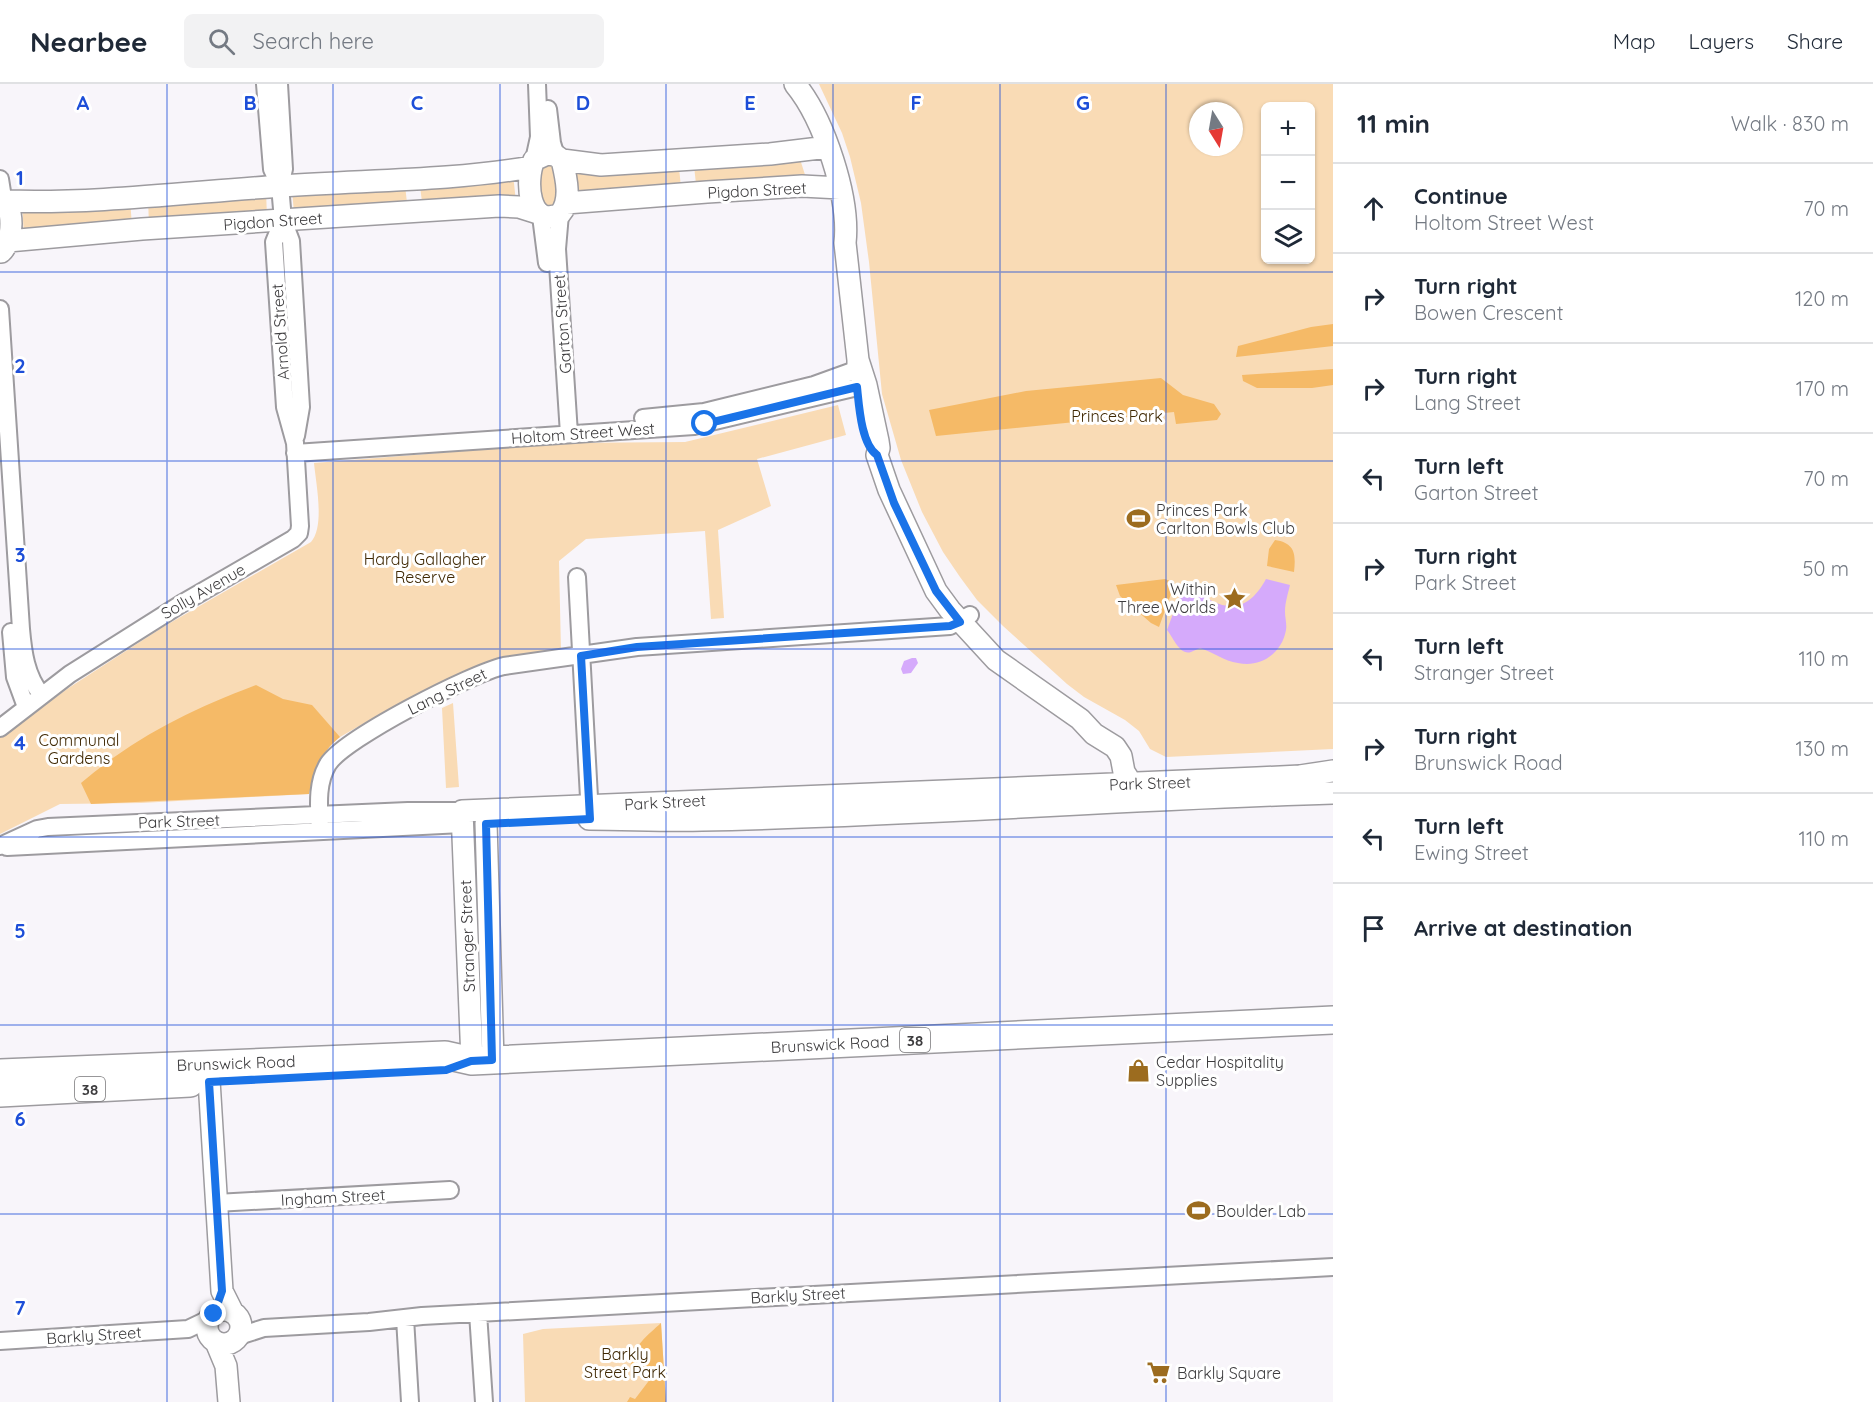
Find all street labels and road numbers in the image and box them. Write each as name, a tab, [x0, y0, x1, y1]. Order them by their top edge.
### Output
street label: Pigdon Street	[707, 177, 807, 203]
street label: Pigdon Street	[223, 208, 323, 234]
street label: Garton Street	[549, 274, 575, 374]
street label: Arnold Street	[267, 283, 293, 381]
street label: Holtom Street West	[510, 418, 656, 448]
street label: Solly Avenue	[157, 559, 249, 623]
street label: Lang Street	[404, 663, 490, 719]
street label: Park Street	[1109, 772, 1191, 794]
street label: Park Street	[624, 790, 706, 814]
street label: Park Street	[138, 810, 220, 832]
street label: Stranger Street	[455, 880, 479, 992]
road number: 38	[900, 1028, 930, 1052]
street label: Brunswick Road	[770, 1031, 890, 1057]
street label: Brunswick Road	[176, 1051, 296, 1075]
road number: 38	[75, 1077, 105, 1101]
street label: Ingham Street	[280, 1184, 386, 1210]
street label: Barkly Street	[750, 1283, 846, 1307]
street label: Barkly Street	[46, 1322, 142, 1348]

